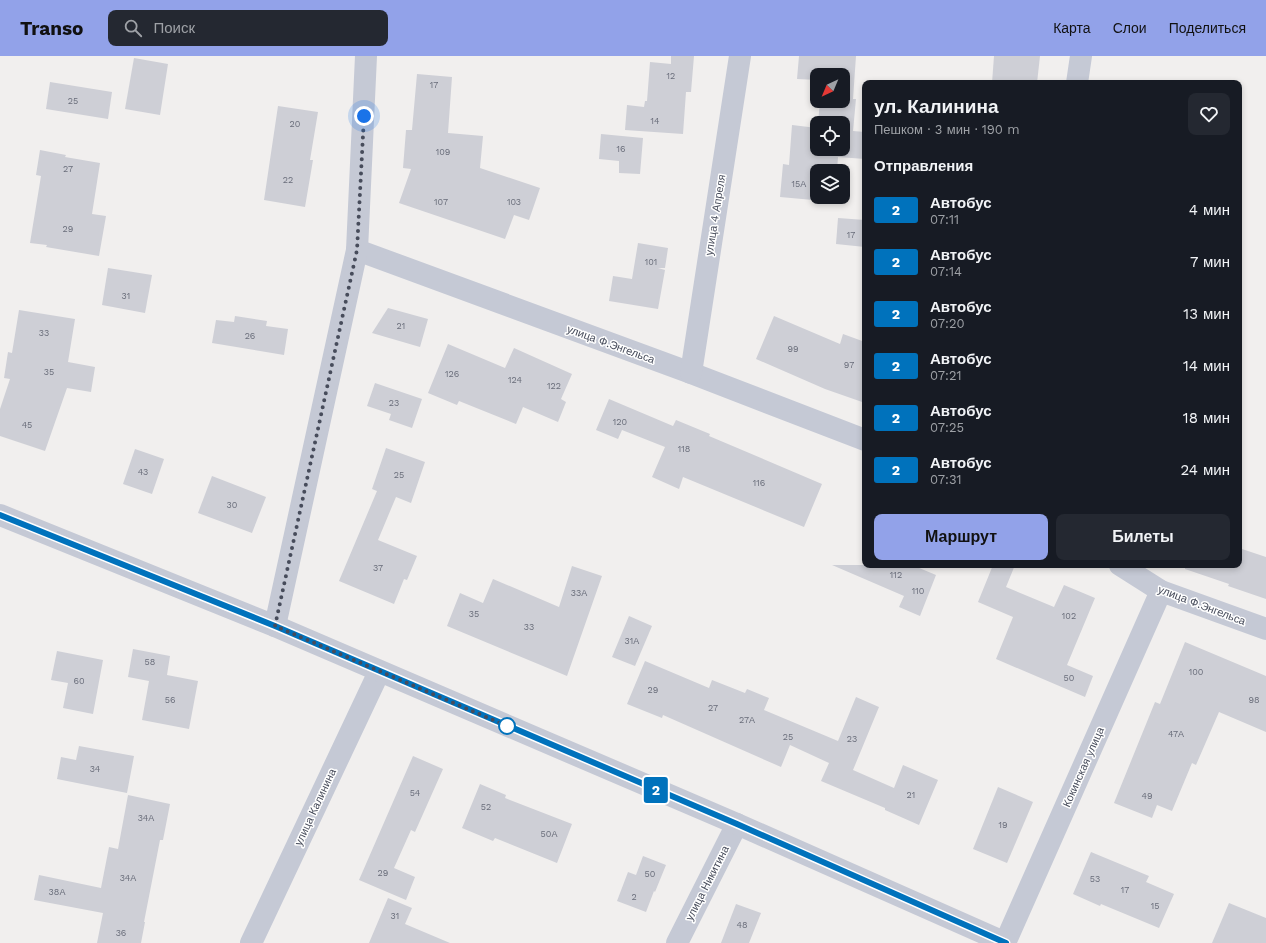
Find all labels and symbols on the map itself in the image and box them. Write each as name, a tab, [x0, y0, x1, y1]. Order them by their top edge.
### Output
north arrow	[810, 68, 850, 108]
house number: 12	[667, 71, 675, 81]
house number: 17	[430, 80, 438, 90]
house number: 25	[68, 96, 78, 106]
your location	[354, 106, 374, 126]
house number: 14	[650, 116, 660, 126]
house number: 20	[290, 119, 301, 129]
house number: 16	[617, 144, 625, 154]
house number: 109	[436, 147, 450, 157]
house number: 27	[63, 164, 73, 174]
street label: улица 4 Апреля	[703, 174, 728, 257]
house number: 22	[283, 175, 293, 185]
house number: 15А	[792, 179, 806, 189]
house number: 107	[434, 197, 448, 207]
house number: 103	[507, 197, 521, 207]
house number: 29	[63, 224, 73, 234]
house number: 17	[847, 230, 855, 240]
house number: 101	[645, 257, 657, 267]
house number: 31	[122, 291, 130, 301]
house number: 21	[397, 321, 405, 331]
street label: улица Ф.Энгельса	[565, 323, 657, 367]
house number: 33	[39, 328, 49, 338]
house number: 26	[245, 331, 255, 341]
house number: 99	[787, 344, 799, 354]
house number: 97	[844, 360, 854, 370]
house number: 35	[44, 367, 54, 377]
house number: 126	[445, 369, 459, 379]
house number: 124	[508, 375, 522, 385]
house number: 122	[547, 381, 561, 391]
house number: 23	[389, 398, 399, 408]
house number: 120	[613, 417, 628, 427]
house number: 45	[22, 420, 32, 430]
house number: 118	[678, 444, 690, 454]
house number: 43	[138, 467, 148, 477]
house number: 25	[394, 470, 404, 480]
house number: 116	[753, 478, 765, 488]
house number: 30	[227, 500, 238, 510]
house number: 37	[373, 563, 383, 573]
house number: 112	[890, 570, 902, 580]
street label: улица Ф.Энгельса	[1156, 583, 1248, 628]
house number: 110	[912, 586, 925, 596]
house number: 33А	[571, 588, 587, 598]
house number: 35	[469, 609, 479, 619]
house number: 102	[1062, 611, 1076, 621]
house number: 33	[524, 622, 534, 632]
house number: 31А	[625, 636, 639, 646]
house number: 58	[145, 657, 155, 667]
house number: 100	[1189, 667, 1204, 677]
house number: 50	[1064, 673, 1075, 683]
house number: 60	[73, 676, 85, 686]
house number: 29	[648, 685, 658, 695]
house number: 56	[165, 695, 175, 705]
house number: 98	[1248, 695, 1260, 705]
house number: 27	[708, 703, 718, 713]
house number: 27А	[739, 715, 755, 725]
unlabelled marker	[498, 717, 516, 735]
street label: Кокинская улица	[1060, 724, 1107, 809]
house number: 47А	[1168, 729, 1184, 739]
house number: 25	[783, 732, 793, 742]
house number: 23	[847, 734, 857, 744]
house number: 34	[90, 764, 101, 774]
street label: улица Калинина	[292, 766, 339, 848]
line badge: 2	[643, 777, 669, 803]
house number: 54	[410, 788, 421, 798]
house number: 21	[907, 790, 915, 800]
house number: 49	[1141, 791, 1153, 801]
house number: 52	[481, 802, 491, 812]
house number: 34А	[138, 813, 154, 823]
house number: 19	[998, 820, 1008, 830]
house number: 50А	[541, 829, 557, 839]
street label: улица Никитина	[683, 843, 732, 923]
house number: 29	[378, 868, 388, 878]
house number: 50	[645, 869, 656, 879]
house number: 34А	[120, 873, 136, 883]
house number: 53	[1090, 874, 1100, 884]
house number: 17	[1121, 885, 1129, 895]
house number: 38А	[49, 887, 65, 897]
house number: 2	[631, 892, 637, 902]
house number: 15	[1151, 901, 1159, 911]
house number: 31	[391, 911, 399, 921]
house number: 48	[736, 920, 748, 930]
house number: 36	[116, 928, 126, 938]

